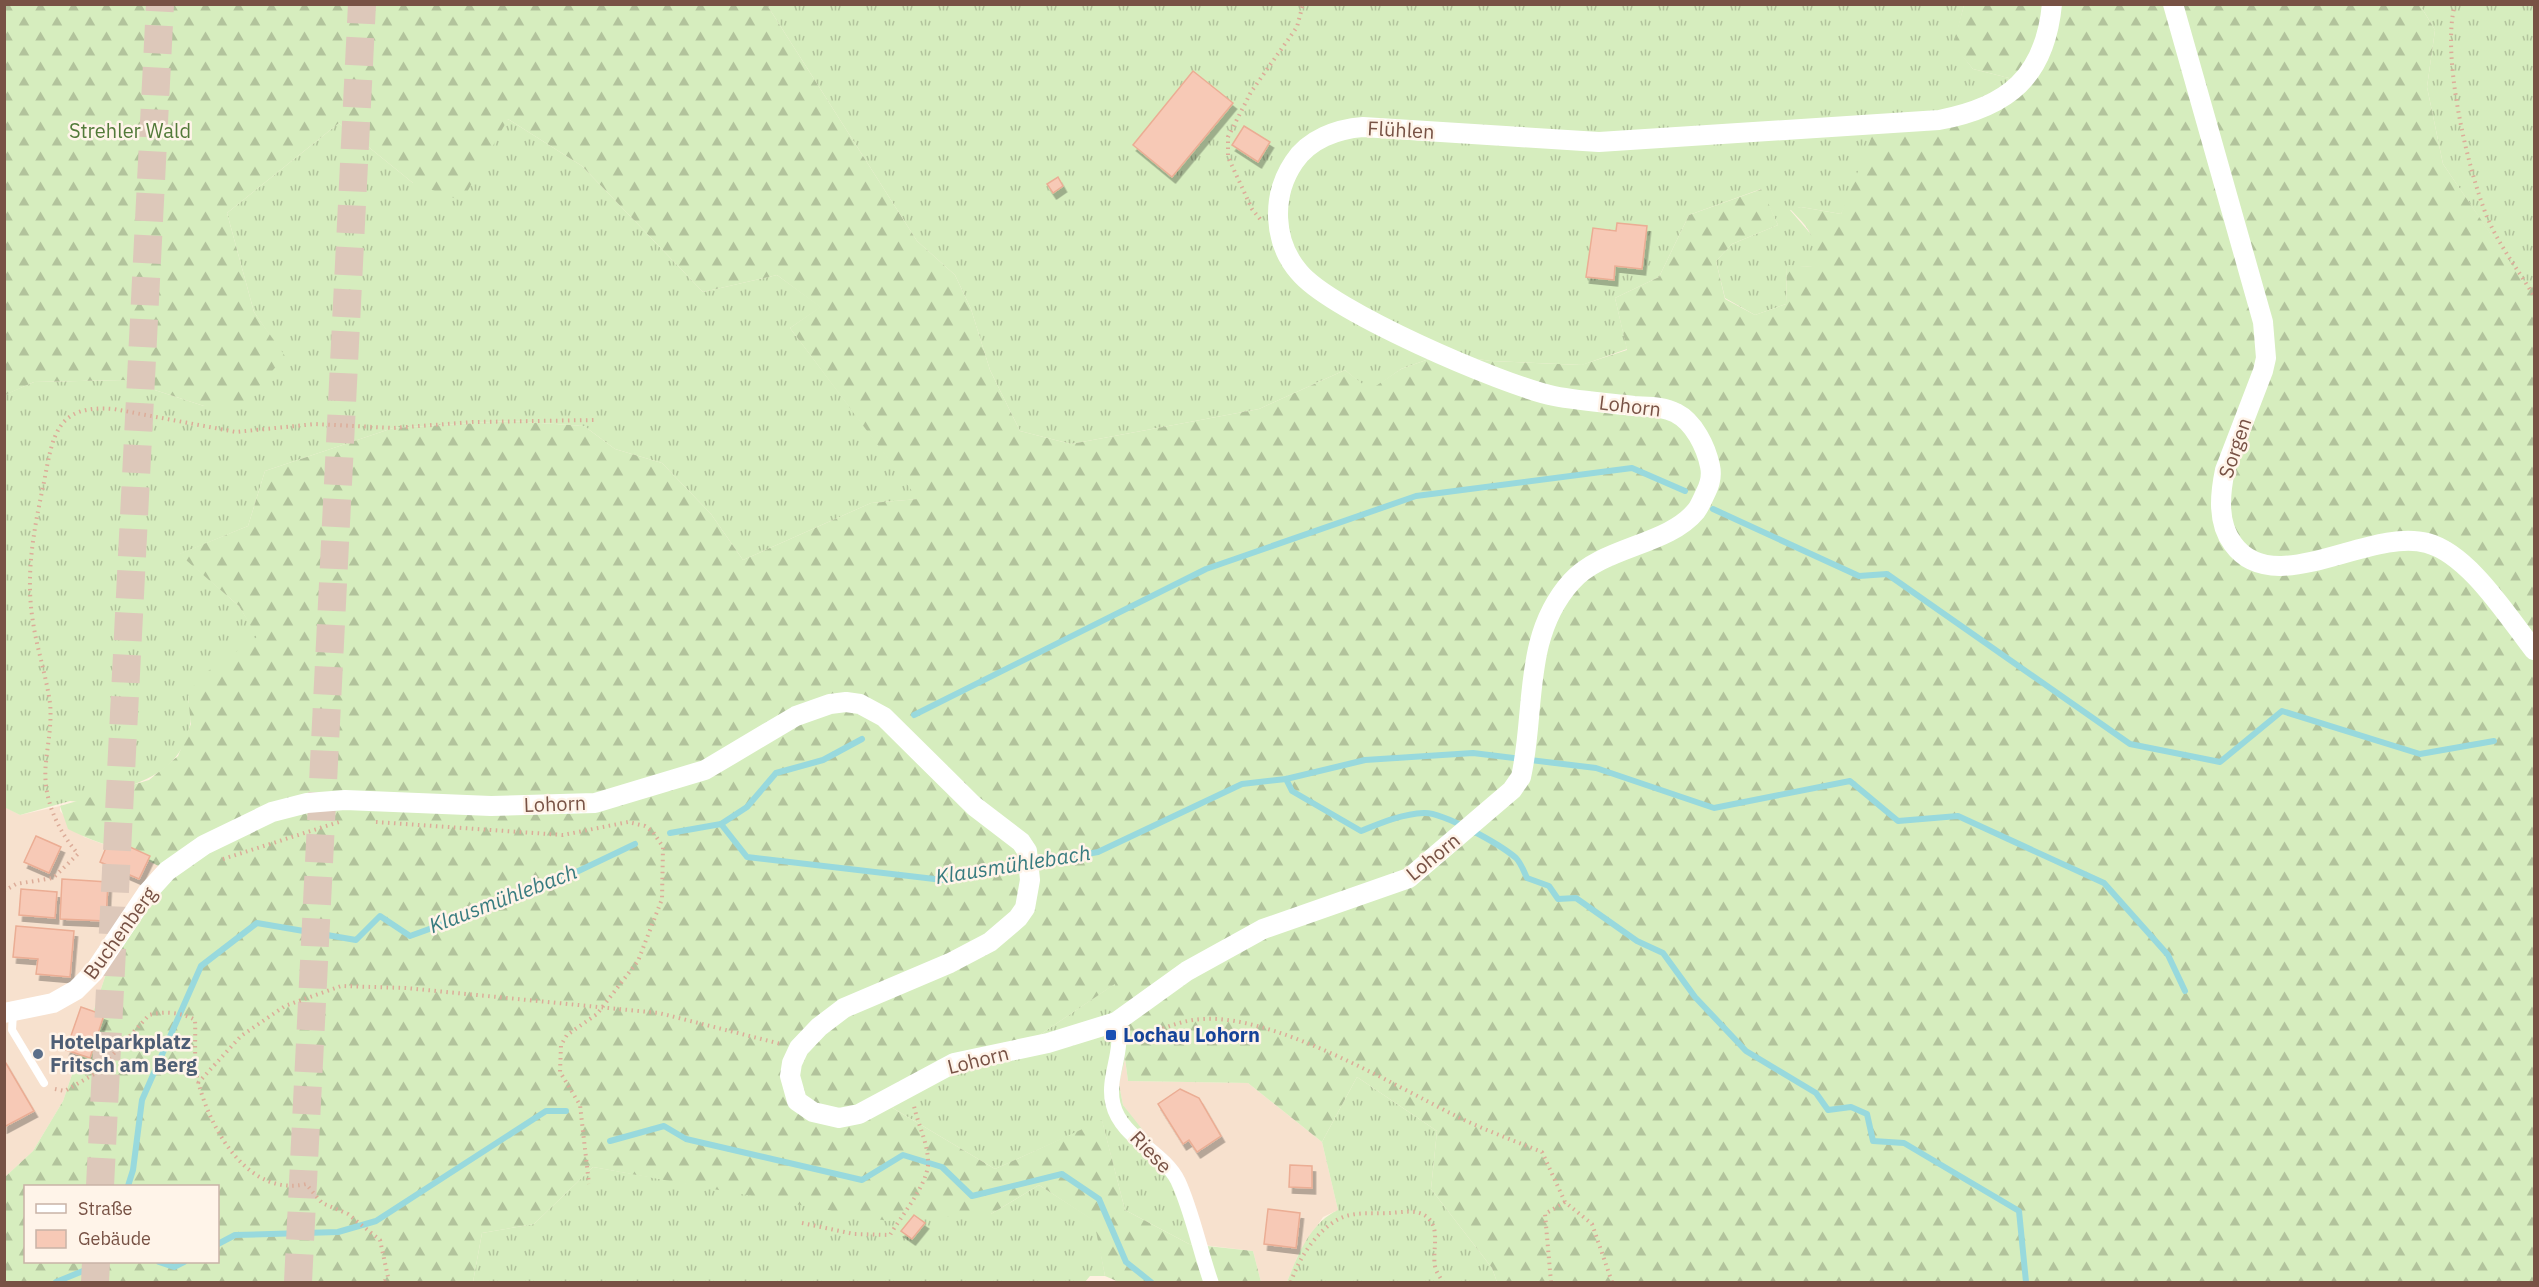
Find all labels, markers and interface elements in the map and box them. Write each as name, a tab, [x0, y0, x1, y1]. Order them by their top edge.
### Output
street label: Flühlen	[1367, 114, 1435, 145]
park label: Strehler Wald	[69, 117, 191, 144]
street label: Lohorn	[1598, 388, 1663, 423]
street label: Sorgen	[2212, 414, 2257, 482]
street label: Lohorn	[523, 789, 587, 818]
street label: Lohorn	[1400, 827, 1465, 887]
water label: Klausmühlebach	[933, 838, 1092, 890]
water label: Klausmühlebach	[425, 857, 581, 939]
street label: Buchenberg	[77, 881, 163, 984]
place label: Lochau Lohorn	[1123, 1021, 1260, 1048]
place label: Hotelparkplatz Fritsch am Berg	[50, 1028, 198, 1078]
marker: Lochau Lohorn	[1104, 1028, 1118, 1042]
street label: Lohorn	[944, 1039, 1011, 1080]
marker: Hotelparkplatz Fritsch am Berg	[31, 1047, 45, 1061]
street label: Riese	[1124, 1124, 1178, 1179]
legend	[24, 1185, 219, 1263]
text: Straße	[78, 1197, 132, 1220]
text: Gebäude	[78, 1227, 151, 1250]

